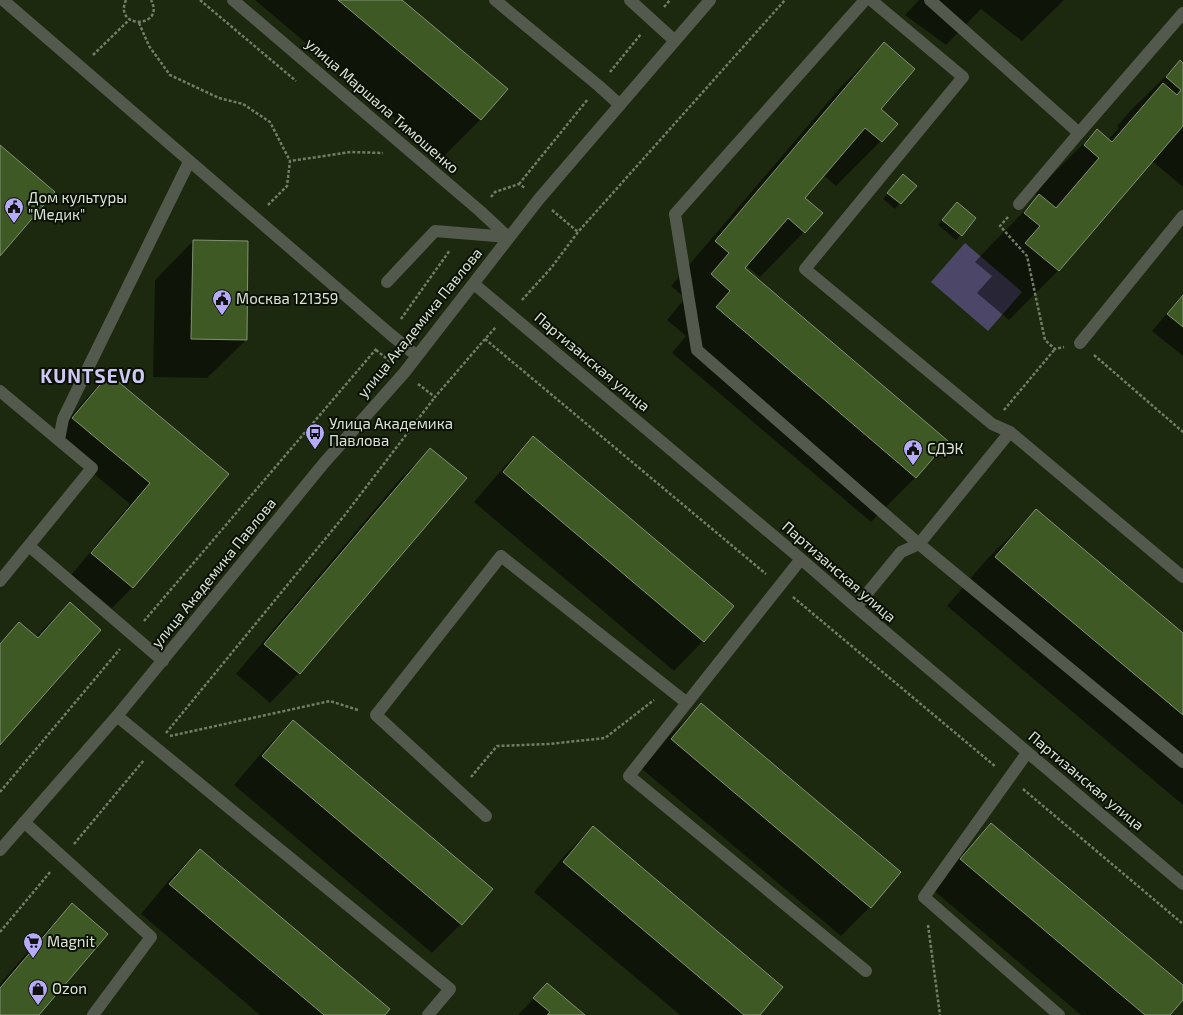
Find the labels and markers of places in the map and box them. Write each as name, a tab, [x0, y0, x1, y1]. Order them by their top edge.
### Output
place label: Дом культуры "Медик"	[28, 188, 127, 223]
public building icon: Дом культуры "Медик"	[3, 196, 25, 224]
public building icon: Москва 121359	[211, 288, 233, 316]
place label: Москва 121359	[236, 289, 338, 307]
place label: Улица Академика Павлова	[329, 414, 453, 449]
bus stop icon: Улица Академика Павлова	[304, 422, 326, 450]
public building icon: СДЭК	[902, 438, 924, 466]
place label: СДЭК	[927, 439, 964, 457]
supermarket icon: Magnit	[22, 931, 44, 959]
place label: Magnit	[47, 932, 95, 950]
shop icon: Ozon	[27, 978, 49, 1006]
place label: Ozon	[52, 979, 87, 997]

